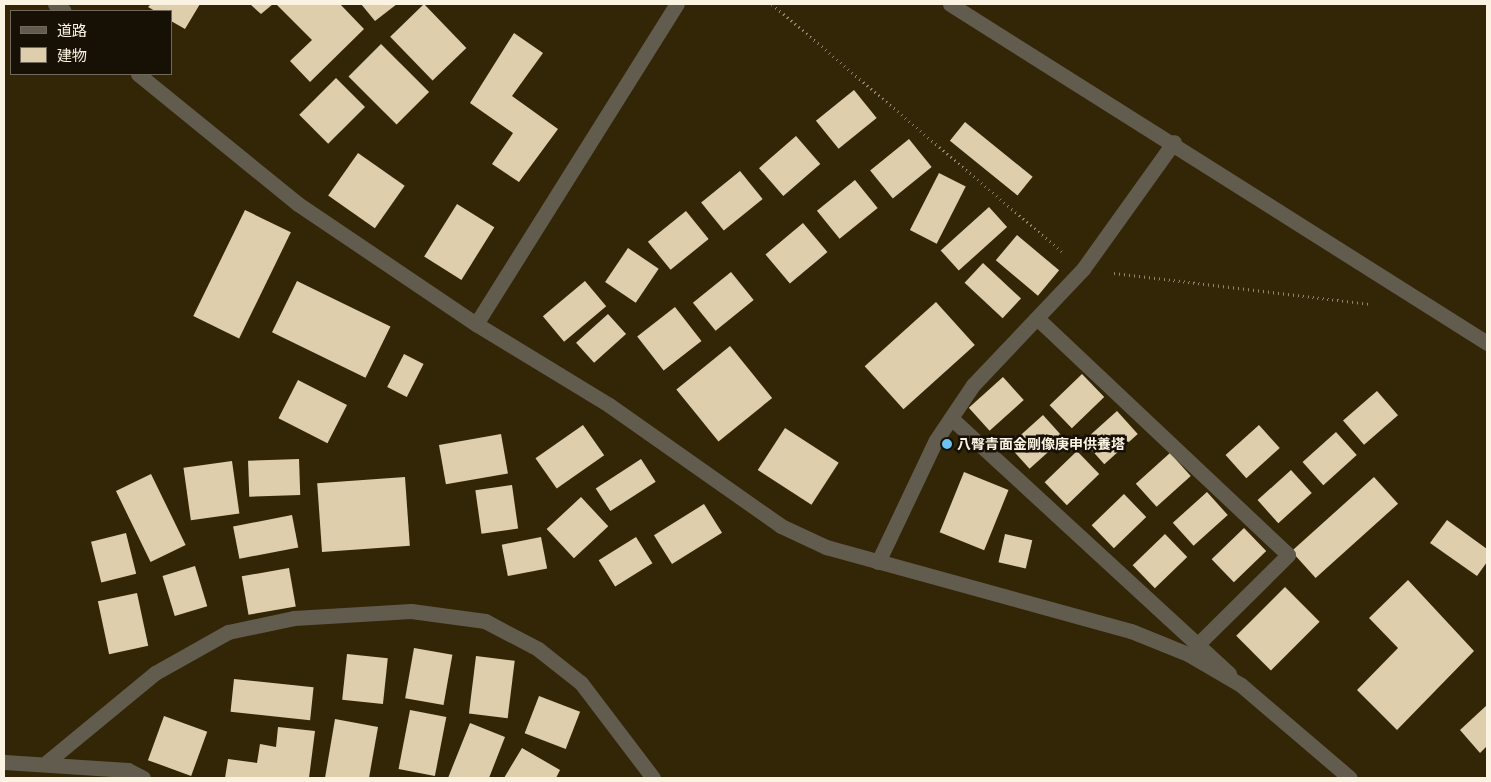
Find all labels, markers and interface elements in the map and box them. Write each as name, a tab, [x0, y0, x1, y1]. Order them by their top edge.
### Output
legend	[10, 10, 172, 75]
text: 道路	[57, 21, 87, 41]
text: 建物	[57, 46, 87, 66]
place label: 八臀青面金剛像庚申供養塔	[957, 436, 1125, 452]
marker: 八臀青面金剛像庚申供養塔	[941, 438, 953, 450]

